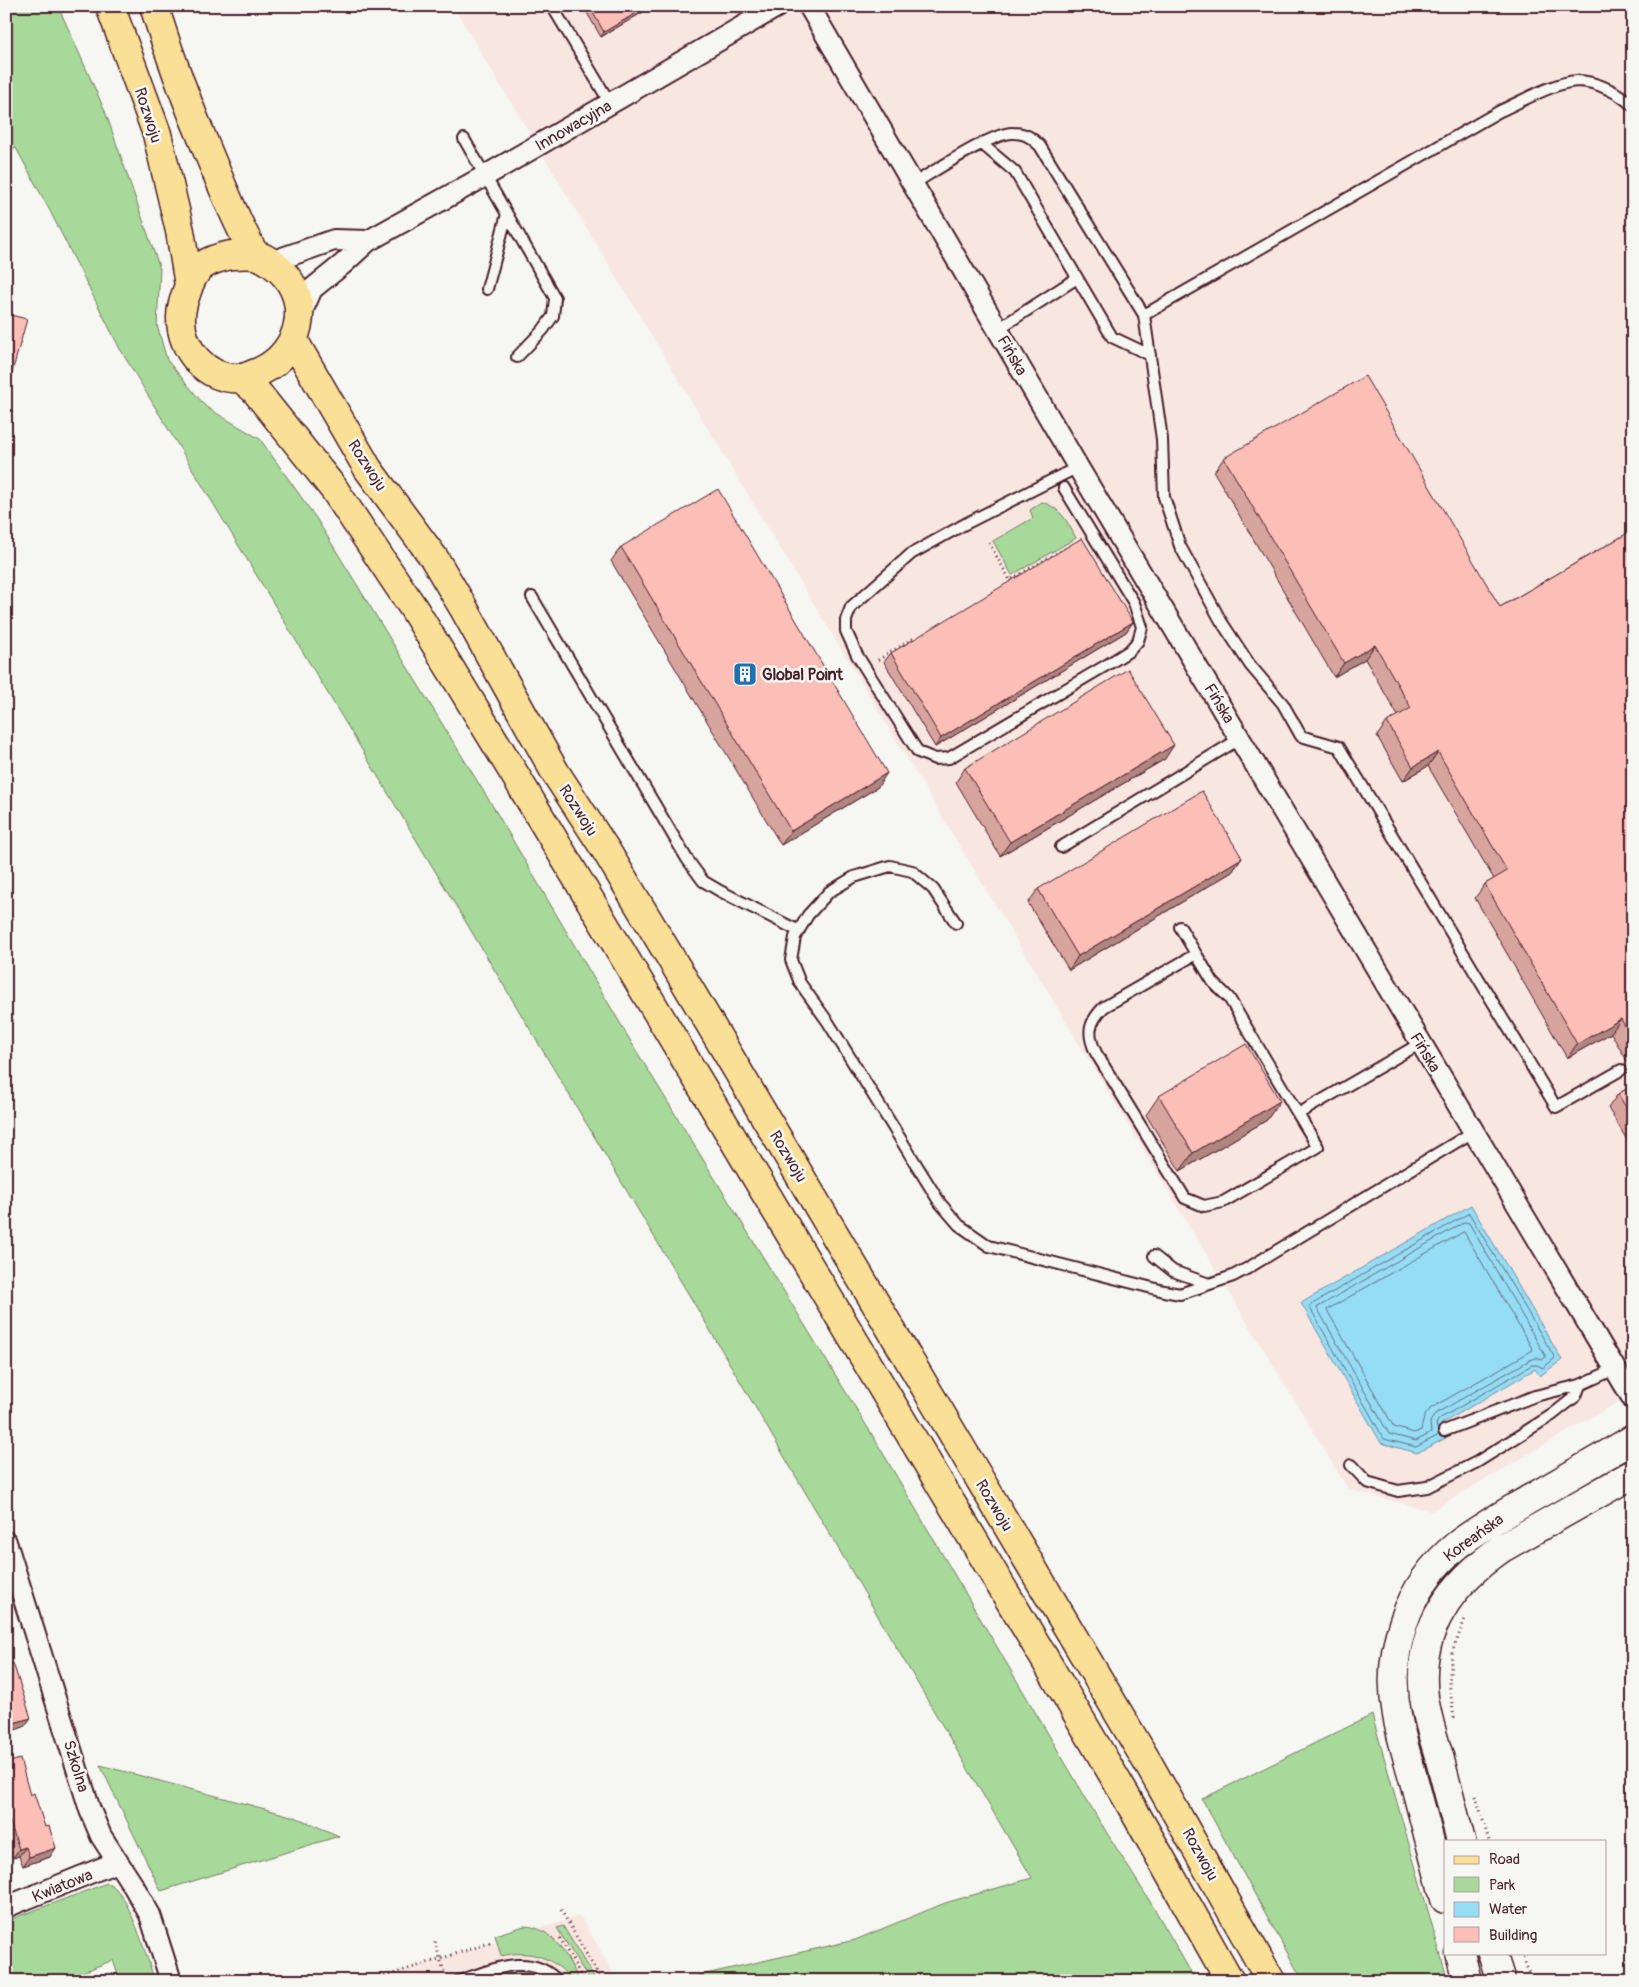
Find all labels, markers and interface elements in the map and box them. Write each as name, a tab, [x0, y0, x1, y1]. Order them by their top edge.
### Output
street label: Rozwoju	[130, 85, 166, 146]
street label: Innowacyjna	[532, 96, 615, 156]
street label: Fińska	[993, 332, 1032, 379]
street label: Rozwoju	[343, 436, 391, 495]
building icon: Global Point	[732, 661, 758, 687]
place label: Global Point	[762, 665, 843, 685]
street label: Fińska	[1200, 680, 1239, 727]
street label: Rozwoju	[554, 781, 602, 840]
street label: Fińska	[1406, 1029, 1445, 1076]
street label: Rozwoju	[765, 1127, 811, 1186]
street label: Rozwoju	[971, 1476, 1017, 1535]
street label: Koreańska	[1440, 1509, 1508, 1566]
street label: Szkolna	[59, 1738, 93, 1795]
street label: Rozwoju	[1178, 1825, 1223, 1884]
legend	[1444, 1840, 1606, 1954]
text: Road	[1489, 1850, 1520, 1869]
street label: Kwiatowa	[29, 1865, 96, 1907]
text: Park	[1489, 1876, 1516, 1895]
text: Water	[1489, 1900, 1528, 1919]
text: Building	[1489, 1926, 1537, 1945]

